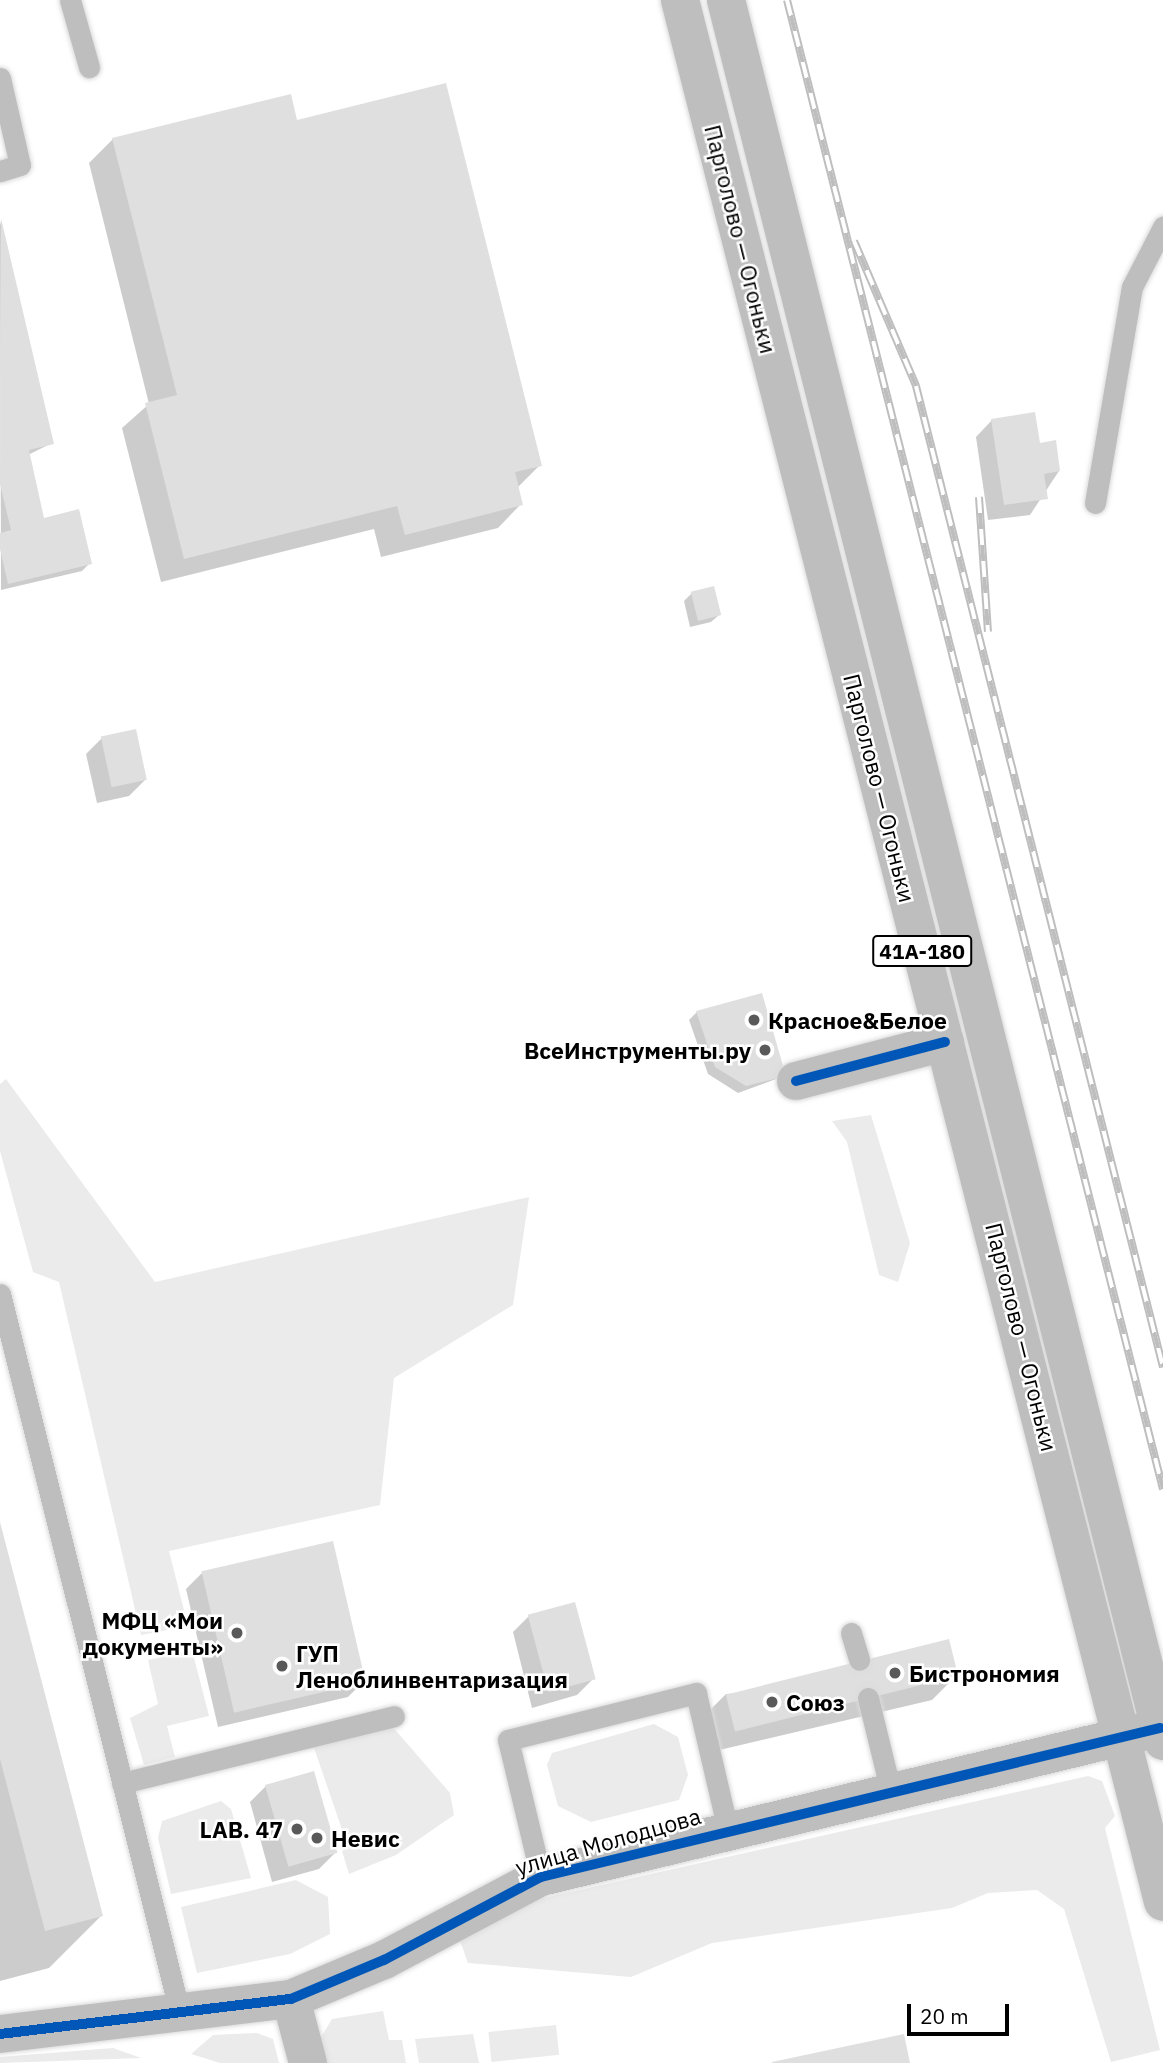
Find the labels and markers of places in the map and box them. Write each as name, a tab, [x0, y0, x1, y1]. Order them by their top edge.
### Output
place label: Красное&Белое	[768, 1006, 947, 1034]
marker: Красное&Белое	[746, 1012, 762, 1028]
place label: ВсеИнструменты.ру	[524, 1036, 751, 1064]
marker: ВсеИнструменты.ру	[757, 1042, 773, 1058]
place label: МФЦ «Мои документы»	[83, 1606, 223, 1660]
marker: МФЦ «Мои документы»	[229, 1625, 245, 1641]
place label: ГУП Леноблинвентаризация	[296, 1639, 568, 1693]
marker: ГУП Леноблинвентаризация	[274, 1658, 290, 1674]
place label: Бистрономия	[909, 1659, 1060, 1687]
marker: Бистрономия	[887, 1665, 903, 1681]
place label: Союз	[786, 1688, 845, 1716]
marker: Союз	[764, 1694, 780, 1710]
place label: LAB. 47	[200, 1815, 283, 1843]
marker: LAB. 47	[289, 1821, 305, 1837]
place label: Невис	[331, 1824, 400, 1852]
marker: Невис	[309, 1830, 325, 1846]

